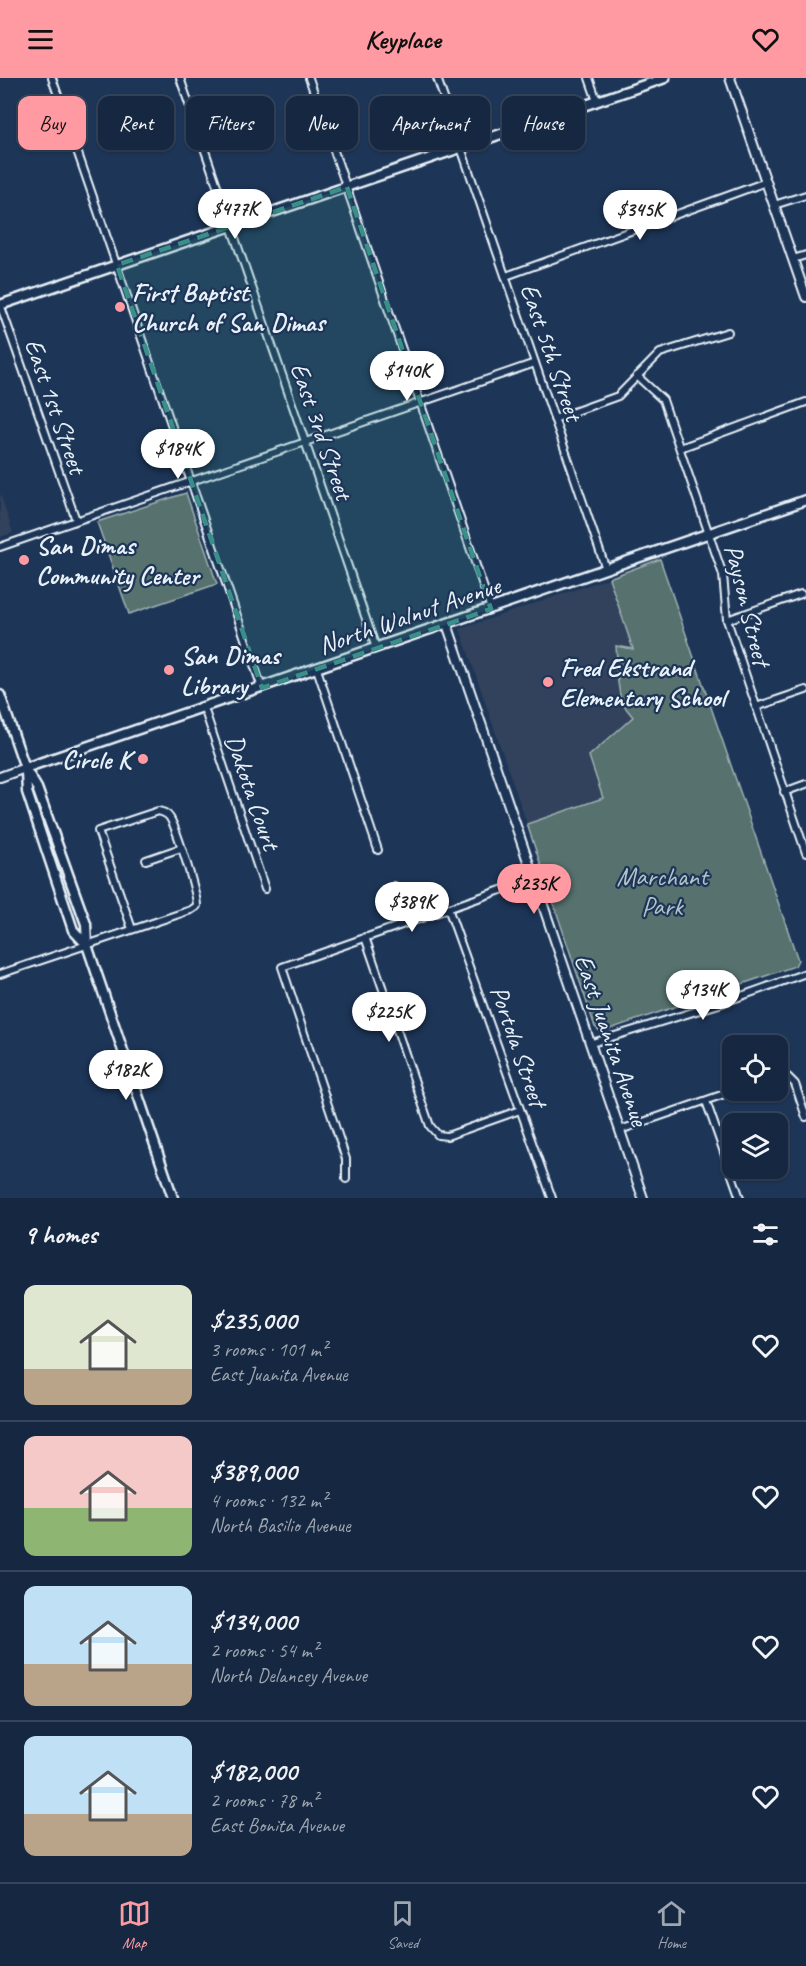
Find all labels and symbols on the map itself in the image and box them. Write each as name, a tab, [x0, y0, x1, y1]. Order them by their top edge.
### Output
pin: $477K	[193, 189, 277, 240]
pin: $345K	[598, 190, 682, 241]
place label: First Baptist Church of San Dimas	[132, 276, 328, 339]
street label: East 5th Street	[513, 279, 591, 428]
marker: First Baptist Church of San Dimas	[113, 300, 127, 314]
street label: East 1st Street	[17, 334, 95, 480]
pin: $140K	[365, 351, 449, 402]
street label: East 3rd Street	[283, 358, 361, 506]
pin: $184K	[136, 429, 220, 480]
place label: San Dimas Community Center	[36, 529, 201, 592]
street label: Payson Street	[717, 541, 779, 672]
marker: San Dimas Community Center	[17, 553, 31, 567]
street label: North Walnut Avenue	[314, 568, 506, 662]
place label: San Dimas Library	[181, 639, 283, 702]
place label: Fred Ekstrand Elementary School	[560, 651, 730, 714]
marker: San Dimas Library	[162, 663, 176, 677]
marker: Fred Ekstrand Elementary School	[541, 675, 555, 689]
street label: Dakota Court	[217, 730, 288, 856]
place label: Circle K	[62, 743, 137, 776]
marker: Circle K	[136, 752, 150, 766]
park label: Marchant Park	[616, 860, 710, 923]
pin: $235K	[492, 864, 576, 915]
pin: $389K	[370, 882, 454, 933]
street label: East Juanita Avenue	[567, 950, 657, 1132]
pin: $134K	[661, 970, 745, 1021]
street label: Portola Street	[482, 981, 556, 1114]
pin: $225K	[347, 992, 431, 1043]
pin: $182K	[84, 1050, 168, 1101]

